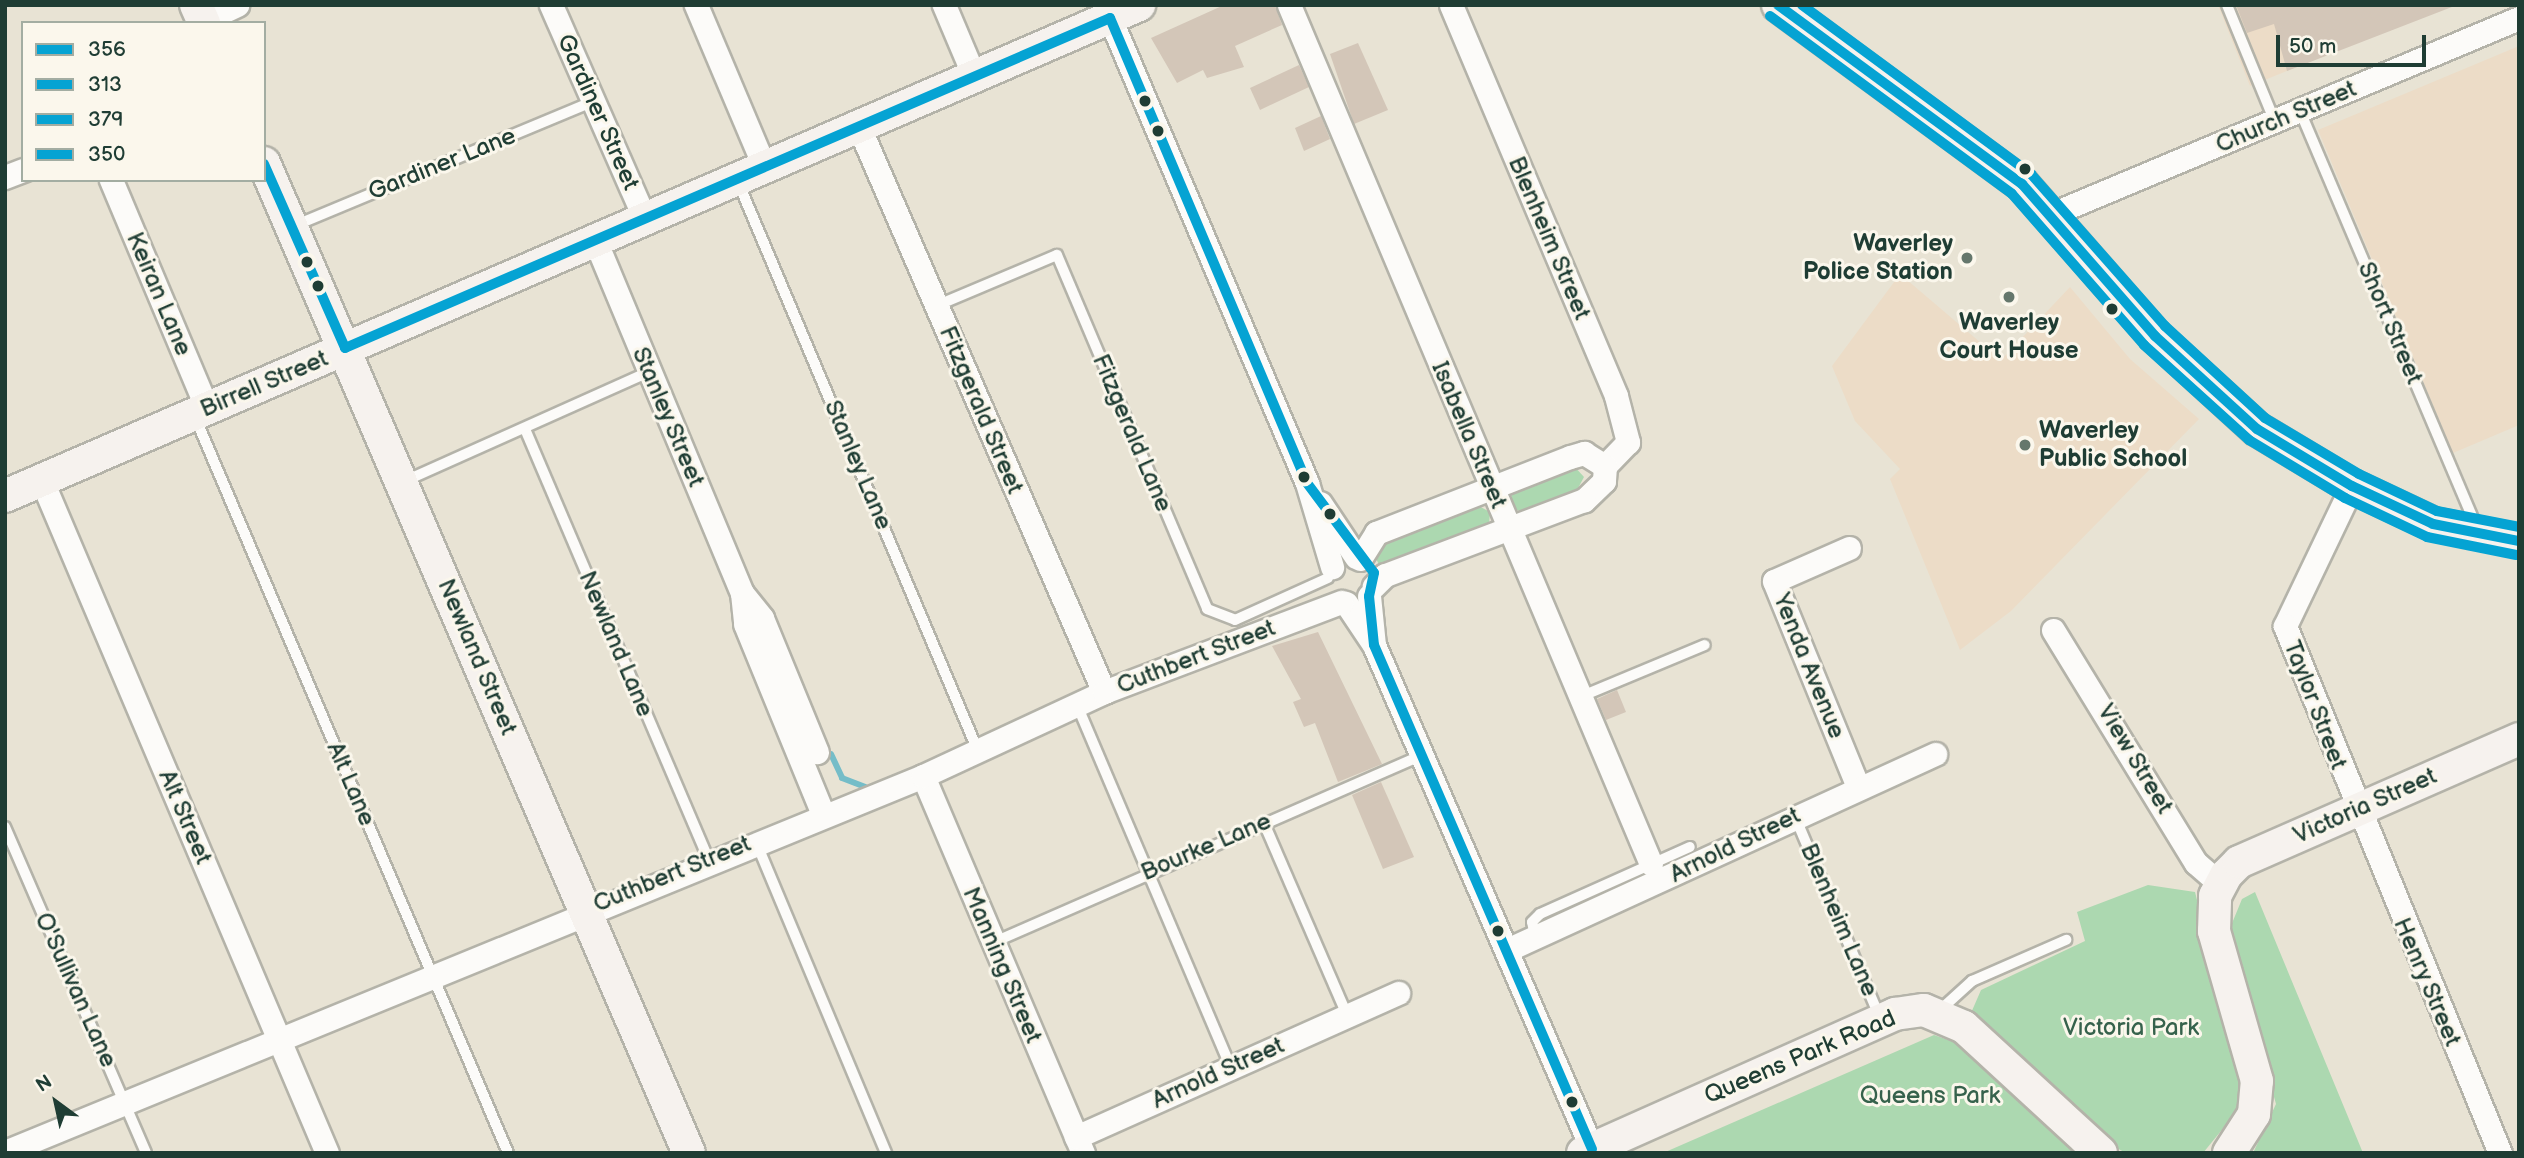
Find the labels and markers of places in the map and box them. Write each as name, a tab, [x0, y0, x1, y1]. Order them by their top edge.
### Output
unlabelled marker	[1138, 94, 1152, 108]
unlabelled marker	[1151, 124, 1165, 138]
unlabelled marker	[2018, 162, 2032, 176]
place label: Waverley Police Station	[1803, 230, 1953, 286]
marker: Waverley Police Station	[1959, 250, 1975, 266]
unlabelled marker	[300, 255, 314, 269]
unlabelled marker	[311, 279, 325, 293]
marker: Waverley Court House	[2001, 289, 2017, 305]
unlabelled marker	[2105, 302, 2119, 316]
place label: Waverley Court House	[1939, 309, 2079, 365]
place label: Waverley Public School	[2039, 417, 2187, 473]
marker: Waverley Public School	[2017, 437, 2033, 453]
unlabelled marker	[1297, 470, 1311, 484]
unlabelled marker	[1323, 507, 1337, 521]
unlabelled marker	[1491, 924, 1505, 938]
unlabelled marker	[1565, 1095, 1579, 1109]

